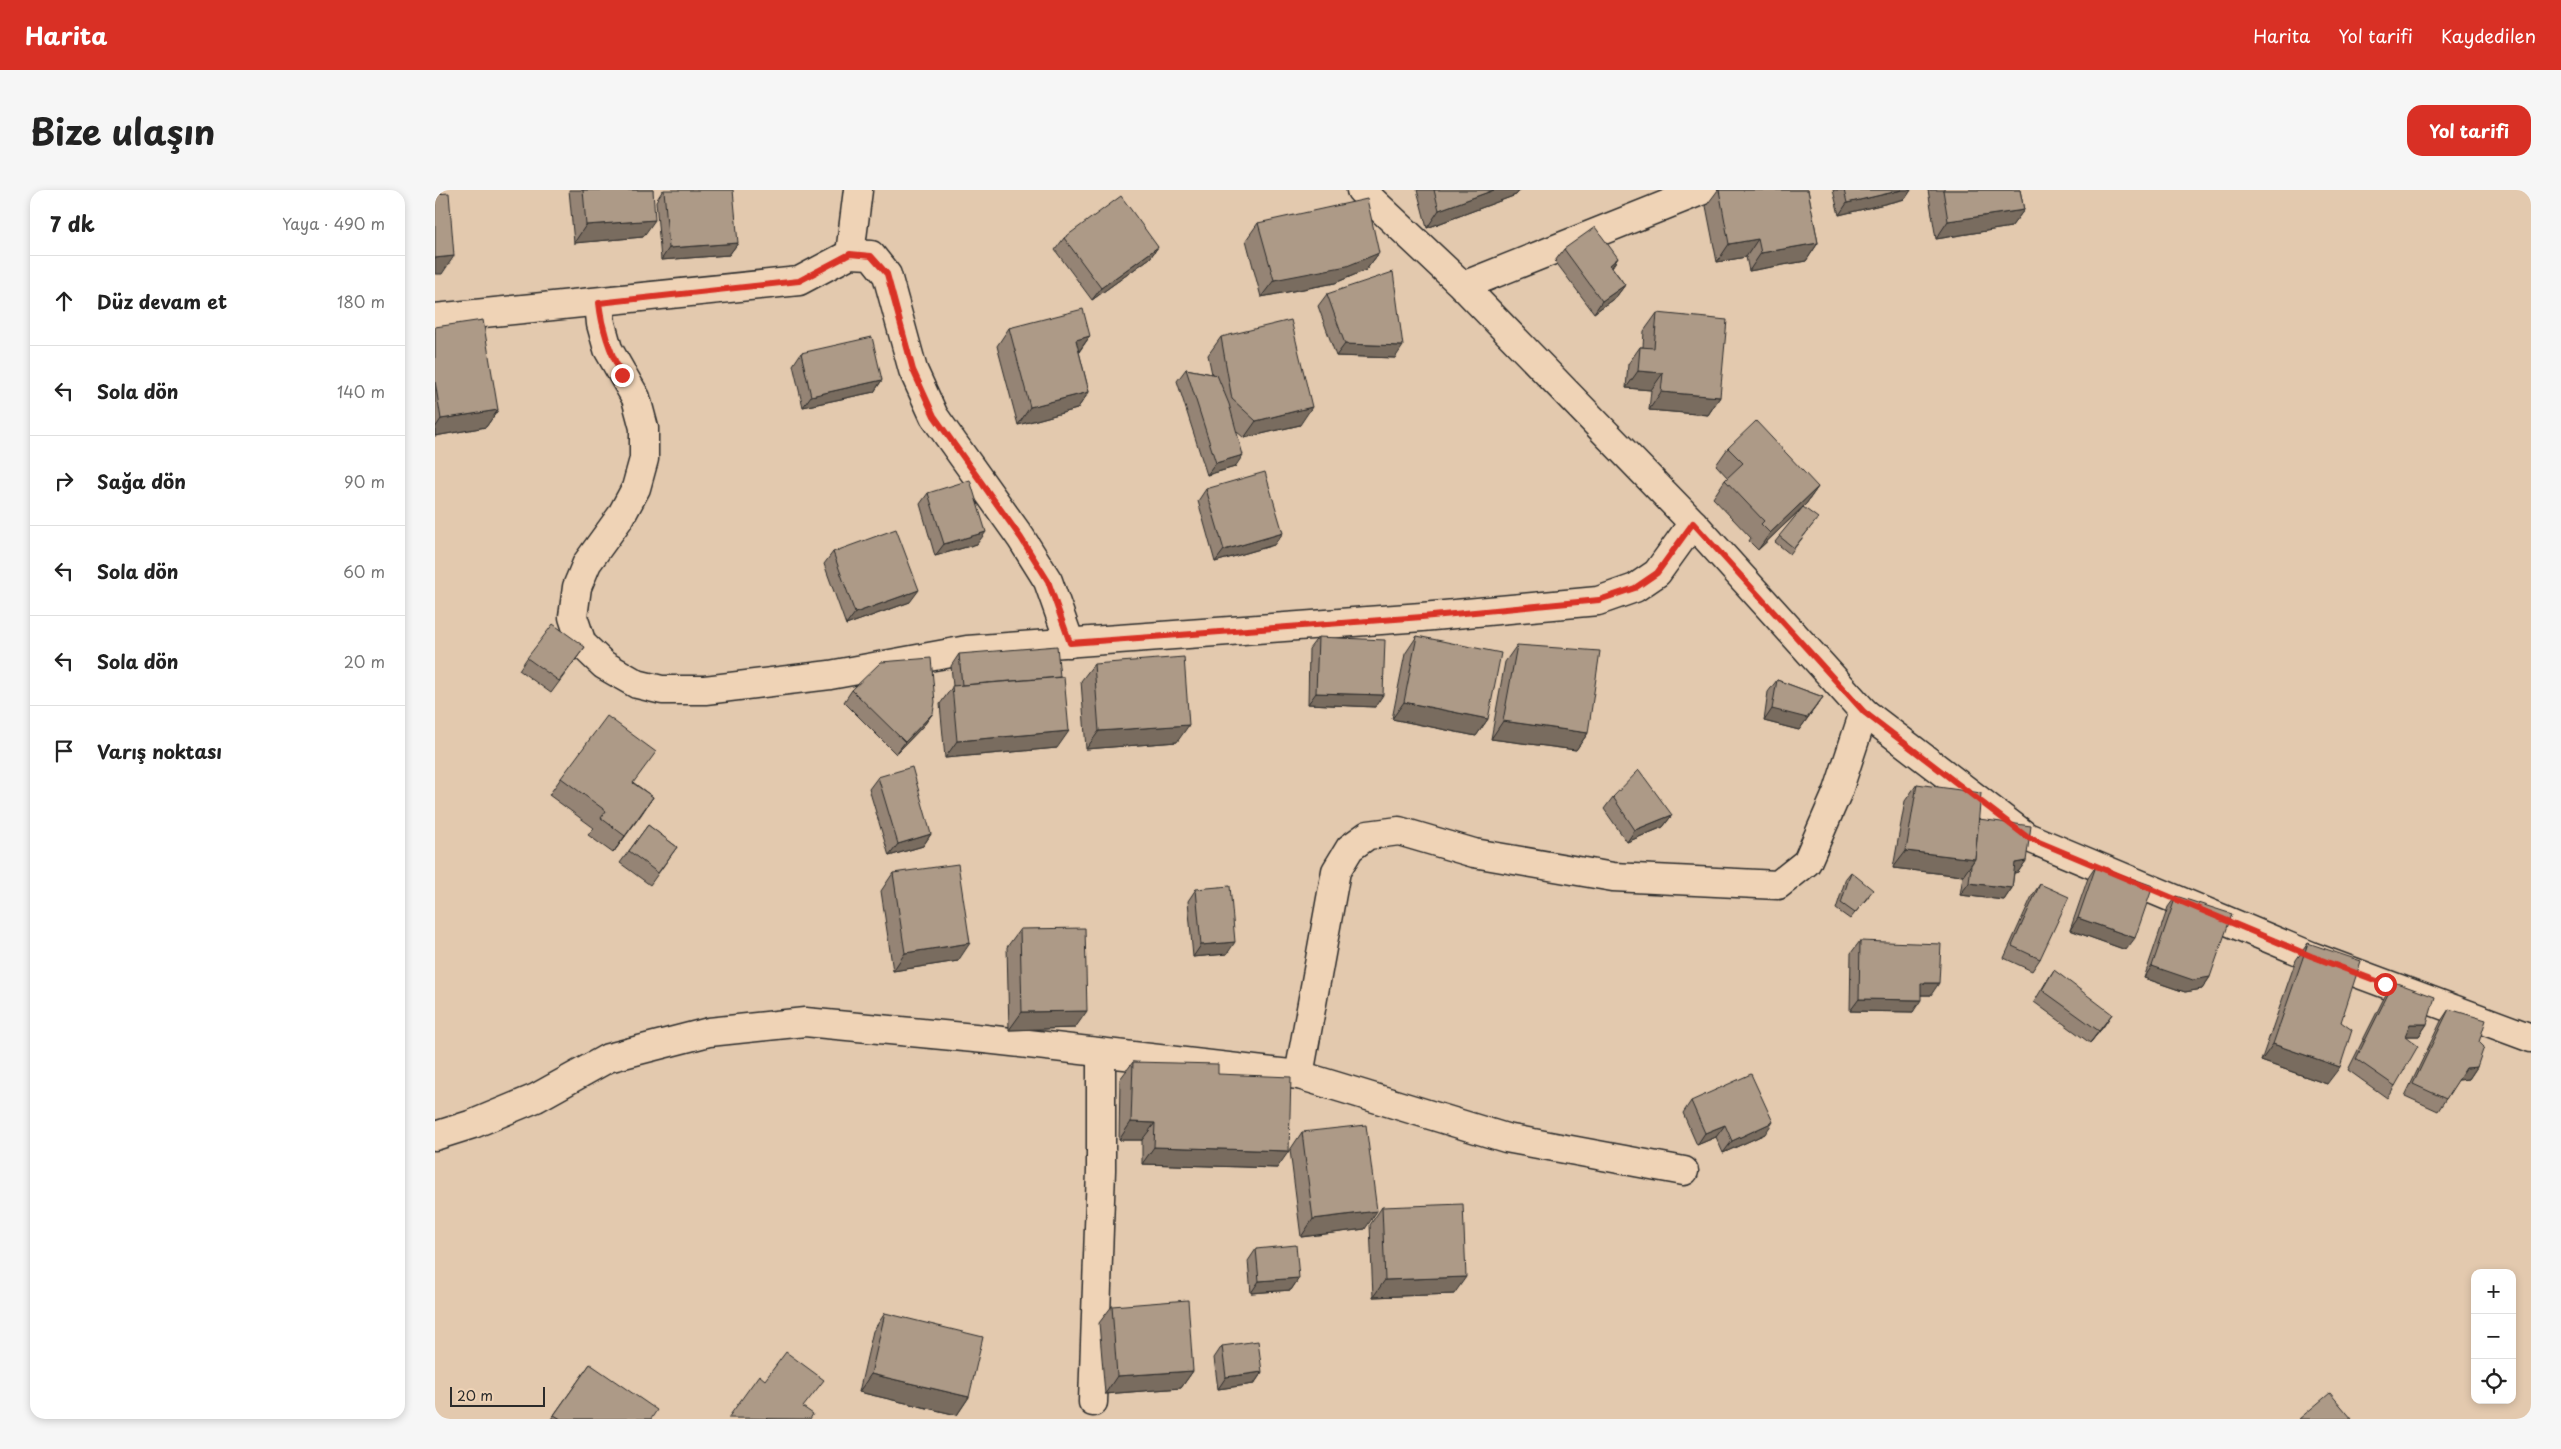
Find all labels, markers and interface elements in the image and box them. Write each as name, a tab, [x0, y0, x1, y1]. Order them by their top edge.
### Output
text: Harita	[25, 17, 107, 53]
text: Harita	[2253, 22, 2310, 49]
text: Yol tarifi	[2338, 22, 2413, 49]
text: Kaydedilen	[2441, 22, 2536, 49]
text: Bize ulaşın	[30, 104, 215, 157]
button: Yol tarifi	[2407, 105, 2531, 156]
text: 7 dk	[50, 207, 95, 239]
text: Yaya · 490 m	[282, 211, 385, 235]
icon: ahead	[50, 287, 78, 315]
text: Düz devam et	[97, 287, 227, 315]
text: 180 m	[337, 289, 385, 313]
route end	[611, 364, 634, 387]
icon: left	[50, 377, 78, 405]
text: Sola dön	[97, 377, 178, 405]
text: 140 m	[337, 379, 385, 403]
icon: right	[50, 467, 78, 495]
text: Sağa dön	[97, 467, 186, 495]
text: 90 m	[344, 469, 385, 493]
icon: left	[50, 557, 78, 585]
text: Sola dön	[97, 557, 178, 585]
text: 60 m	[343, 559, 385, 583]
icon: left	[50, 647, 78, 675]
text: Sola dön	[97, 647, 178, 675]
text: 20 m	[344, 649, 385, 673]
icon: arrive	[50, 737, 78, 765]
text: Varış noktası	[97, 737, 222, 765]
route start	[2374, 973, 2397, 996]
map controls	[2471, 1269, 2516, 1404]
button: +	[2471, 1269, 2516, 1314]
button: −	[2471, 1314, 2516, 1359]
button: locate	[2471, 1359, 2516, 1404]
scale bar	[450, 1384, 545, 1407]
text: 20 m	[457, 1385, 493, 1406]

